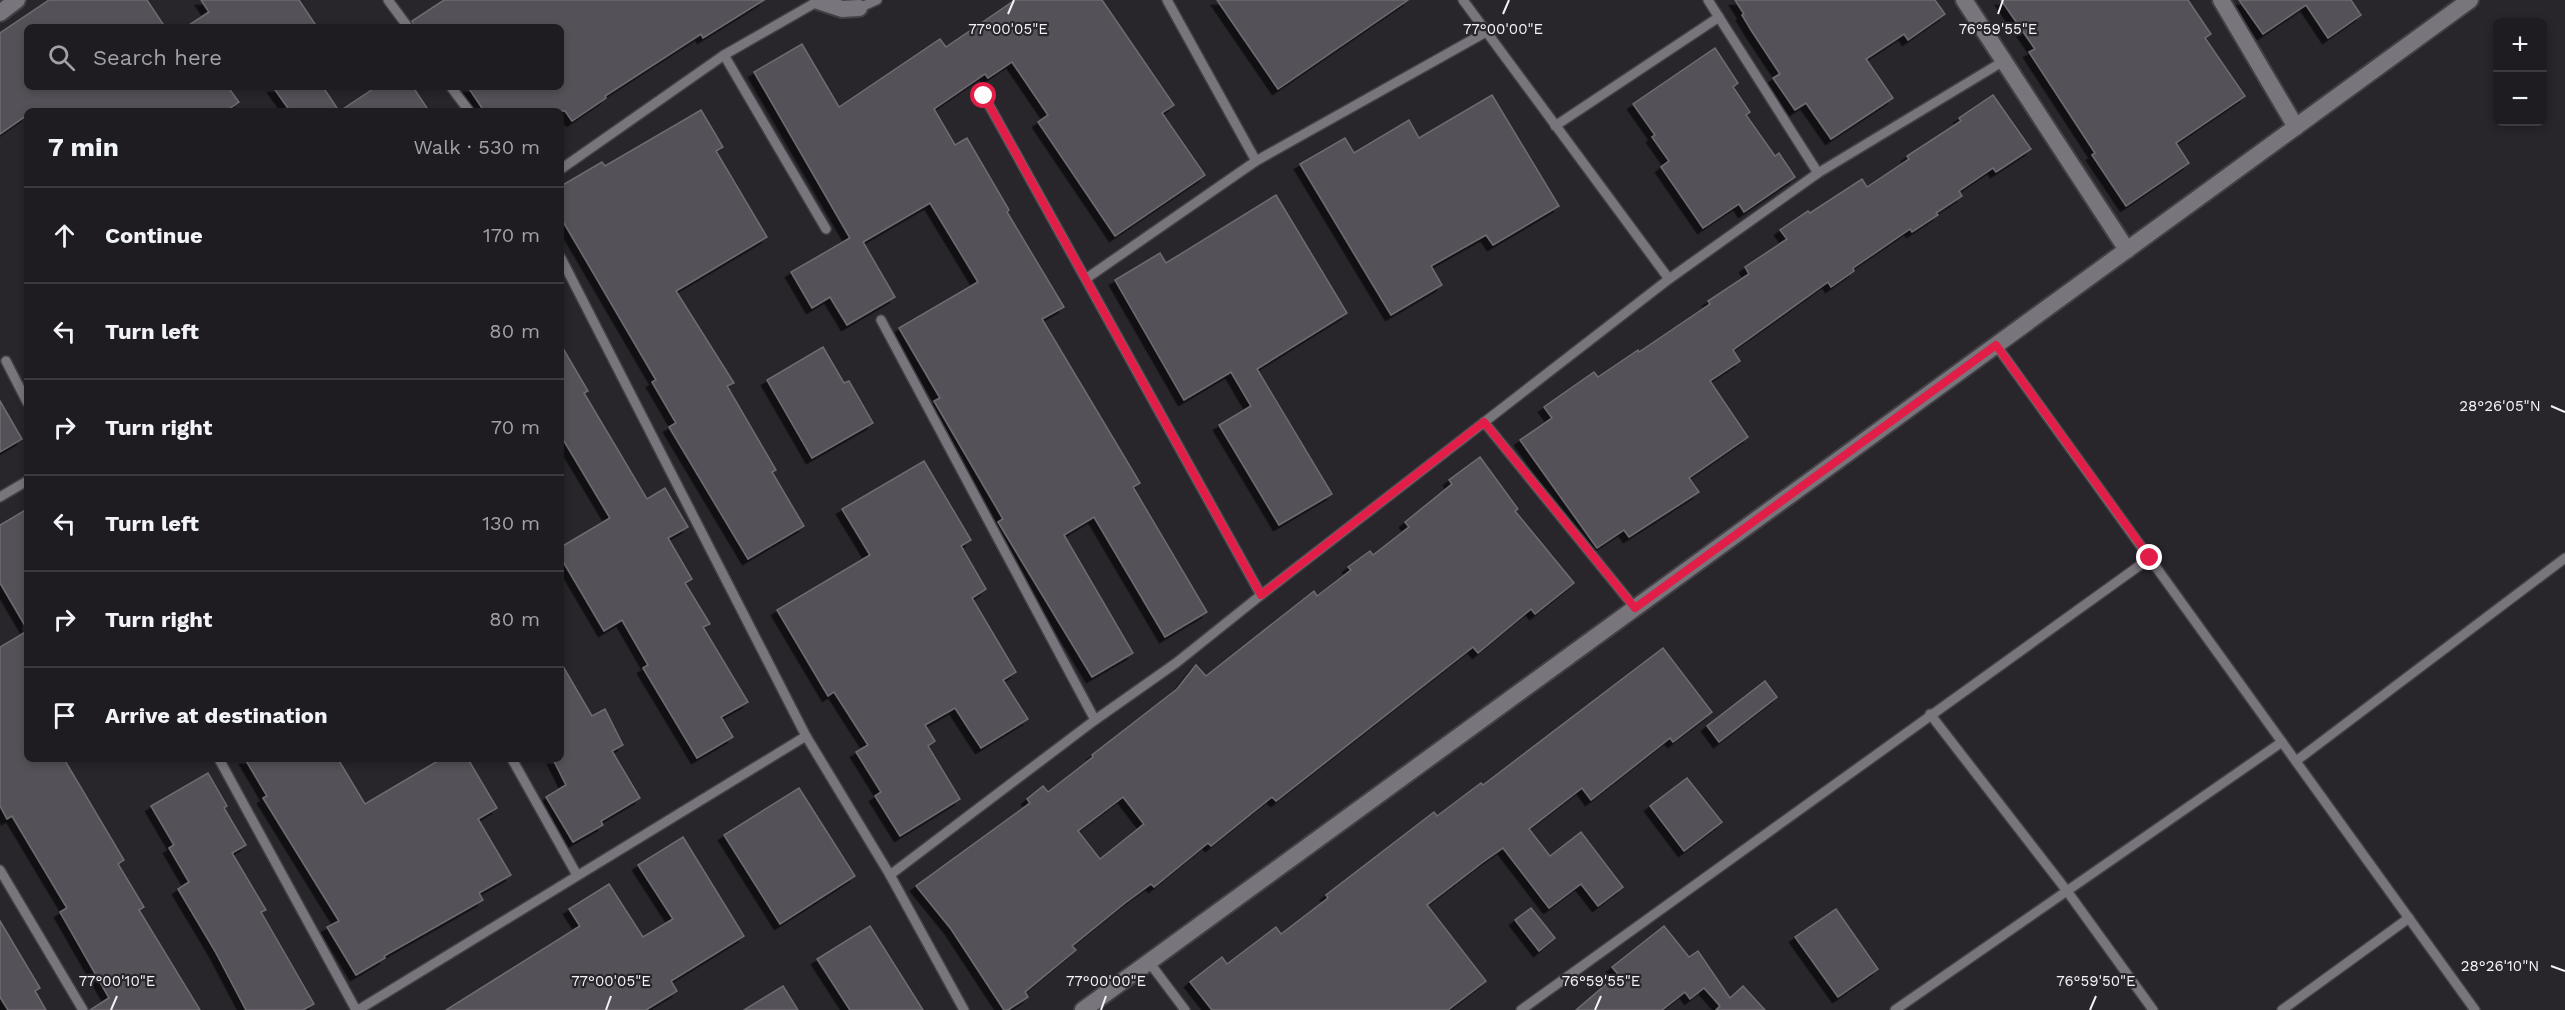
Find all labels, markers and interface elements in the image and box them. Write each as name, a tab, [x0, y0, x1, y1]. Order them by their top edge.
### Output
map controls	[2493, 18, 2547, 126]
button: +	[2493, 18, 2547, 72]
text: 77°00'05"E	[968, 20, 1048, 38]
text: 77°00'00"E	[1463, 20, 1543, 38]
text: 76°59'55"E	[1959, 20, 2037, 38]
search box	[24, 24, 564, 90]
icon: search	[45, 41, 78, 74]
text: Search here	[93, 45, 222, 70]
button: −	[2493, 72, 2547, 126]
route start	[970, 82, 996, 108]
text: 7 min	[48, 132, 119, 162]
text: Walk · 530 m	[413, 135, 540, 159]
icon: ahead	[48, 219, 81, 252]
text: Continue	[105, 223, 203, 248]
text: 170 m	[483, 223, 540, 247]
icon: left	[48, 315, 81, 348]
text: Turn left	[105, 319, 199, 344]
text: 80 m	[489, 319, 540, 343]
text: 28°26'05"N	[2459, 397, 2541, 415]
icon: right	[48, 411, 81, 444]
text: Turn right	[105, 415, 212, 440]
text: 70 m	[491, 415, 540, 439]
icon: left	[48, 507, 81, 540]
text: Turn left	[105, 511, 199, 536]
text: 130 m	[482, 511, 540, 535]
route end	[2136, 544, 2162, 570]
icon: right	[48, 603, 81, 636]
text: Turn right	[105, 607, 212, 632]
text: 80 m	[489, 607, 540, 631]
icon: arrive	[48, 699, 81, 732]
text: Arrive at destination	[105, 703, 328, 728]
text: 28°26'10"N	[2461, 957, 2539, 975]
text: 77°00'10"E	[79, 972, 155, 990]
text: 77°00'05"E	[571, 972, 651, 990]
text: 77°00'00"E	[1066, 972, 1146, 990]
text: 76°59'55"E	[1562, 972, 1640, 990]
text: 76°59'50"E	[2056, 972, 2136, 990]

